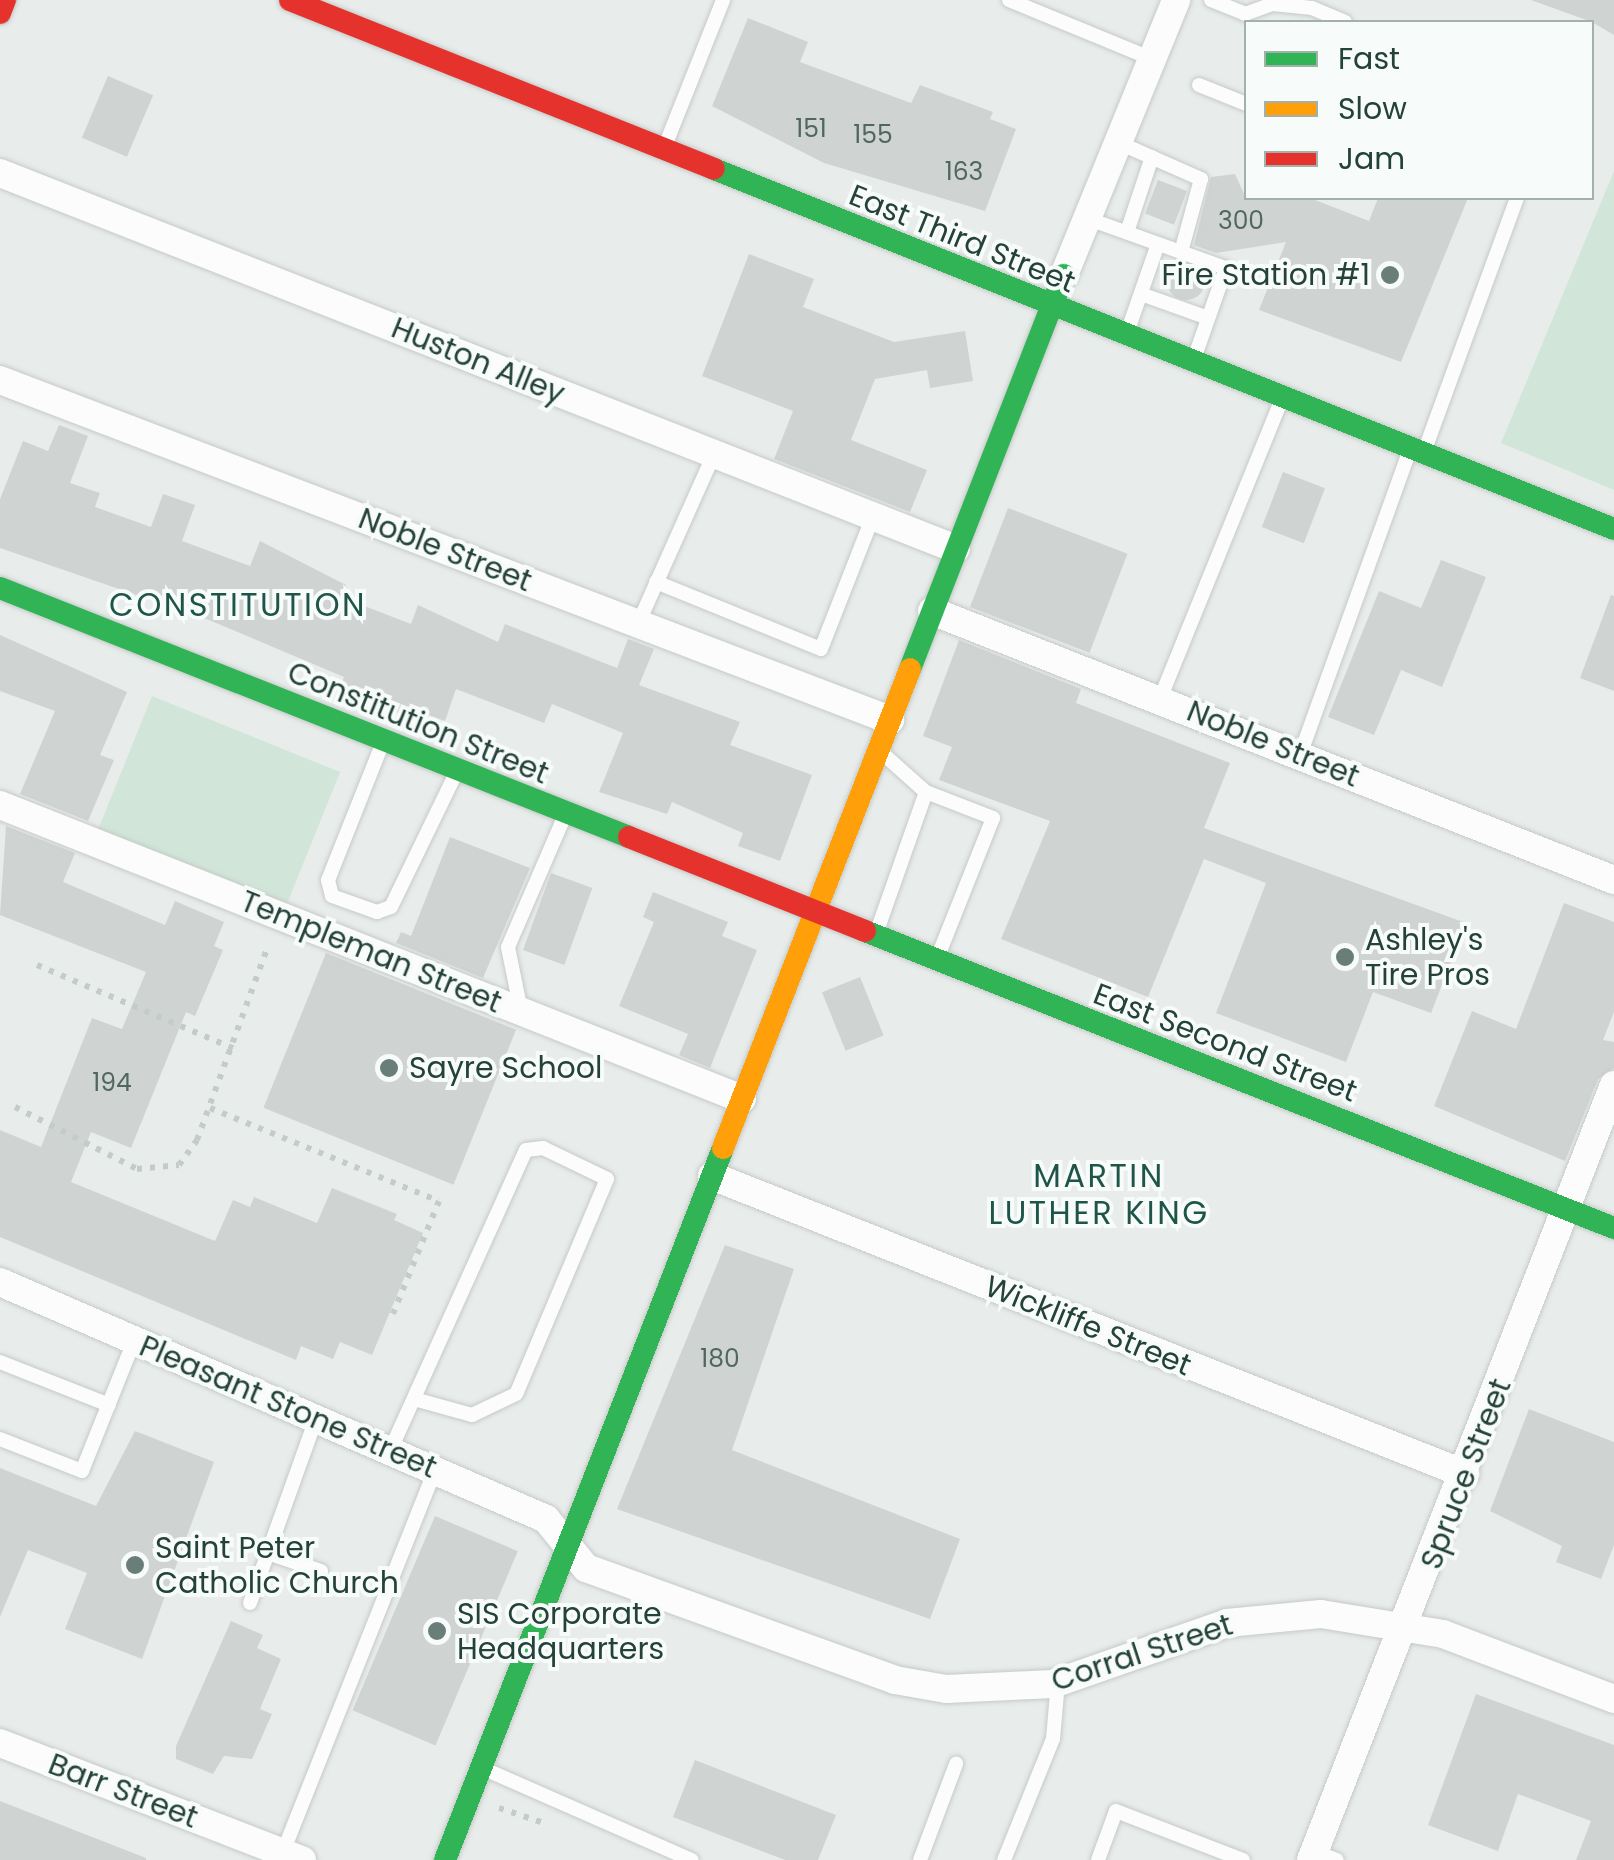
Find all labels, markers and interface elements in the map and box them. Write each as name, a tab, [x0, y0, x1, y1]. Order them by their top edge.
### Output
legend	[1244, 20, 1594, 200]
text: Fast	[1338, 37, 1400, 80]
text: Slow	[1338, 87, 1407, 130]
house number: 151	[795, 114, 827, 144]
house number: 155	[853, 120, 893, 150]
text: Jam	[1338, 137, 1405, 180]
house number: 163	[945, 157, 983, 187]
street label: East Third Street	[844, 177, 1080, 301]
house number: 300	[1218, 206, 1264, 236]
place label: Fire Station #1	[1161, 257, 1370, 293]
marker: Fire Station #1	[1379, 264, 1401, 286]
street label: Huston Alley	[386, 310, 570, 412]
street label: Noble Street	[353, 501, 537, 599]
district label: CONSTITUTION	[109, 586, 367, 624]
street label: Constitution Street	[282, 654, 554, 792]
street label: Noble Street	[1182, 693, 1364, 795]
street label: Templeman Street	[235, 883, 507, 1021]
place label: Ashley's Tire Pros	[1365, 922, 1490, 992]
marker: Ashley's Tire Pros	[1334, 946, 1356, 968]
street label: East Second Street	[1088, 976, 1362, 1110]
place label: Sayre School	[409, 1050, 602, 1086]
marker: Sayre School	[378, 1057, 400, 1079]
house number: 194	[92, 1068, 132, 1098]
district label: MARTIN LUTHER KING	[988, 1158, 1210, 1233]
street label: Wickliffe Street	[980, 1268, 1196, 1384]
street label: Pleasant Stone Street	[134, 1328, 442, 1486]
house number: 180	[700, 1344, 740, 1374]
street label: Spruce Street	[1413, 1374, 1519, 1574]
place label: Saint Peter Catholic Church	[155, 1530, 399, 1600]
marker: Saint Peter Catholic Church	[124, 1554, 146, 1576]
place label: SIS Corporate Headquarters	[457, 1596, 664, 1666]
street label: Corral Street	[1047, 1607, 1237, 1699]
marker: SIS Corporate Headquarters	[426, 1620, 448, 1642]
street label: Barr Street	[43, 1746, 203, 1836]

